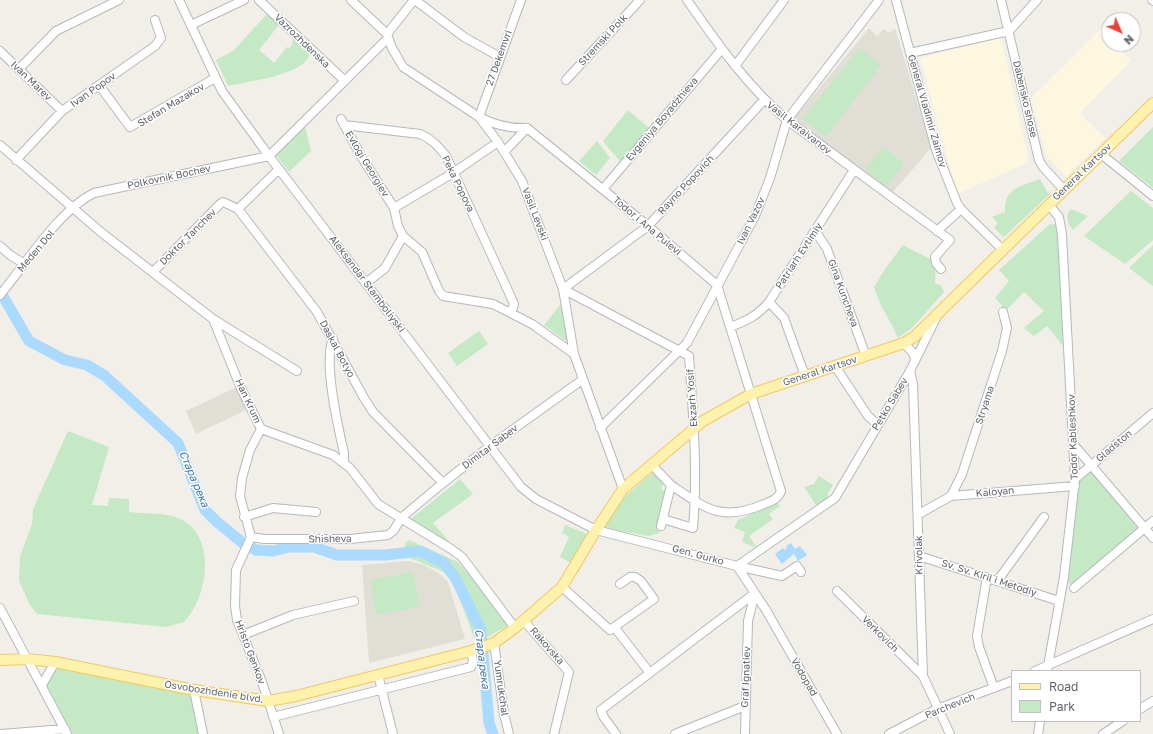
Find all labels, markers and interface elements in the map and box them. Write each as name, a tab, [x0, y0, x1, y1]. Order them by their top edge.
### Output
street label: Vazrozhdenska	[272, 12, 332, 70]
street label: Stremski Polk	[576, 12, 630, 68]
north arrow	[1101, 12, 1141, 52]
street label: 27 Dekemvri	[483, 28, 515, 88]
text: N	[1122, 33, 1137, 48]
street label: General Vladimir Zaimov	[905, 53, 949, 169]
street label: Ivan Marev	[8, 59, 54, 103]
street label: Dabensko shose	[1010, 59, 1040, 139]
street label: Ivan Popov	[68, 70, 118, 110]
street label: Evgeniya Boyadzhieva	[623, 75, 701, 163]
street label: Stefan Mazakov	[136, 80, 206, 130]
street label: Vasil Karaivanov	[764, 99, 834, 157]
street label: Evlogi Georgiev	[343, 129, 391, 199]
street label: General Kartsov	[1050, 141, 1114, 203]
street label: Rayno Popovich	[655, 153, 717, 217]
street label: Peka Popova	[439, 154, 477, 214]
street label: Polkovnik Bochev	[126, 162, 212, 192]
street label: Vasil Levski	[519, 186, 551, 242]
street label: Todor i Ana Pulevi	[610, 194, 684, 258]
street label: Ivan Vazov	[734, 195, 768, 247]
street label: Doktor Tanchev	[157, 206, 219, 268]
street label: Patriarh Evtimiy	[773, 221, 825, 291]
street label: Meden Dol	[15, 228, 57, 274]
street label: Aleksandar Stamboliyski	[327, 233, 407, 335]
street label: Gina Kuncheva	[825, 258, 861, 328]
street label: Daskal Botyo	[317, 318, 357, 380]
street label: General Kartsov	[781, 353, 859, 389]
street label: Ekzarh Yosif	[684, 369, 700, 427]
street label: Petko Sabev	[870, 375, 910, 433]
street label: Han Krum	[233, 377, 263, 425]
street label: Stryama	[973, 384, 997, 426]
street label: Todor Kableshkov	[1066, 394, 1080, 480]
street label: Dimitar Sabev	[460, 422, 520, 472]
street label: Gladston	[1093, 427, 1135, 465]
water label: Стара река	[176, 449, 212, 509]
street label: Kaloyan	[975, 484, 1015, 500]
street label: Shisheva	[308, 533, 352, 545]
street label: Krivolak	[913, 535, 925, 575]
street label: Gen. Gurko	[671, 542, 725, 568]
street label: Sv. Sv. Kiril i Metodiy	[940, 557, 1038, 599]
street label: Verkovich	[859, 613, 901, 655]
street label: Hristo Genkov	[232, 618, 268, 686]
street label: Rakovska	[527, 625, 567, 667]
water label: Стара река	[472, 628, 492, 690]
street label: Graf Ignatiev	[739, 646, 753, 708]
street label: Vodopad	[788, 656, 820, 698]
street label: Yumrukchal	[491, 659, 511, 717]
legend	[1011, 670, 1141, 722]
street label: Osvobozhdenie blvd.	[164, 678, 264, 706]
text: Road	[1049, 679, 1078, 694]
street label: Parchevich	[923, 691, 977, 721]
text: Park	[1049, 699, 1075, 714]

